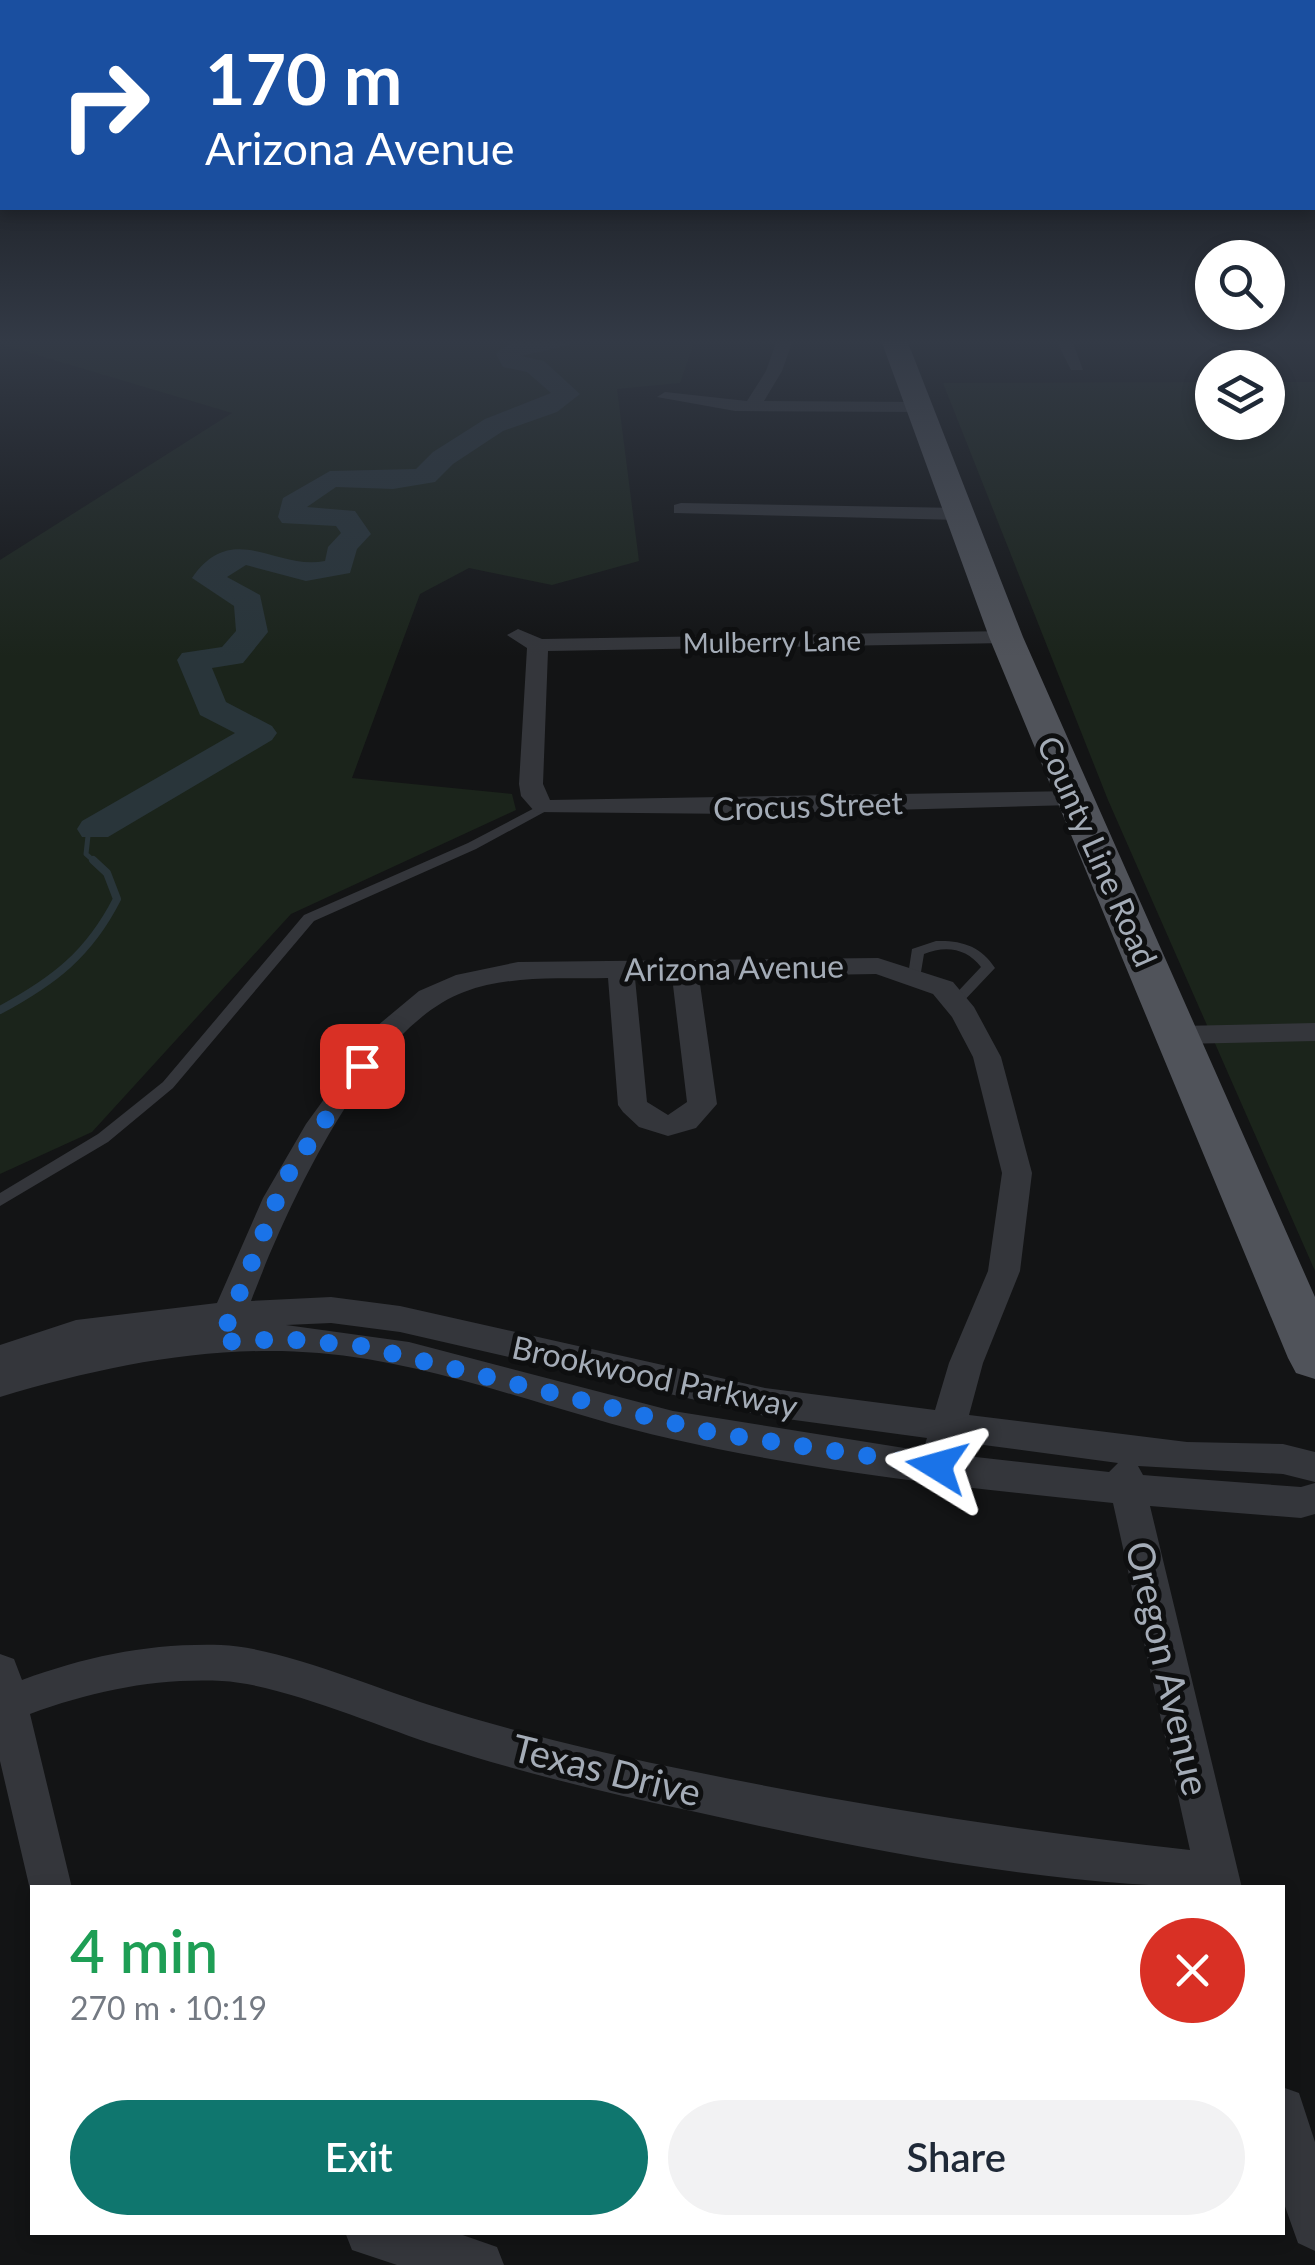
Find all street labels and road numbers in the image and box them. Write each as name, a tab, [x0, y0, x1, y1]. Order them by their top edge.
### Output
street label: Mulberry Lane	[682, 622, 862, 660]
street label: County Line Road	[1030, 730, 1166, 972]
street label: Crocus Street	[712, 782, 904, 828]
street label: Arizona Avenue	[624, 946, 844, 988]
street label: Brookwood Parkway	[509, 1327, 802, 1425]
street label: Oregon Avenue	[1117, 1536, 1221, 1800]
street label: Texas Drive	[508, 1723, 706, 1815]

